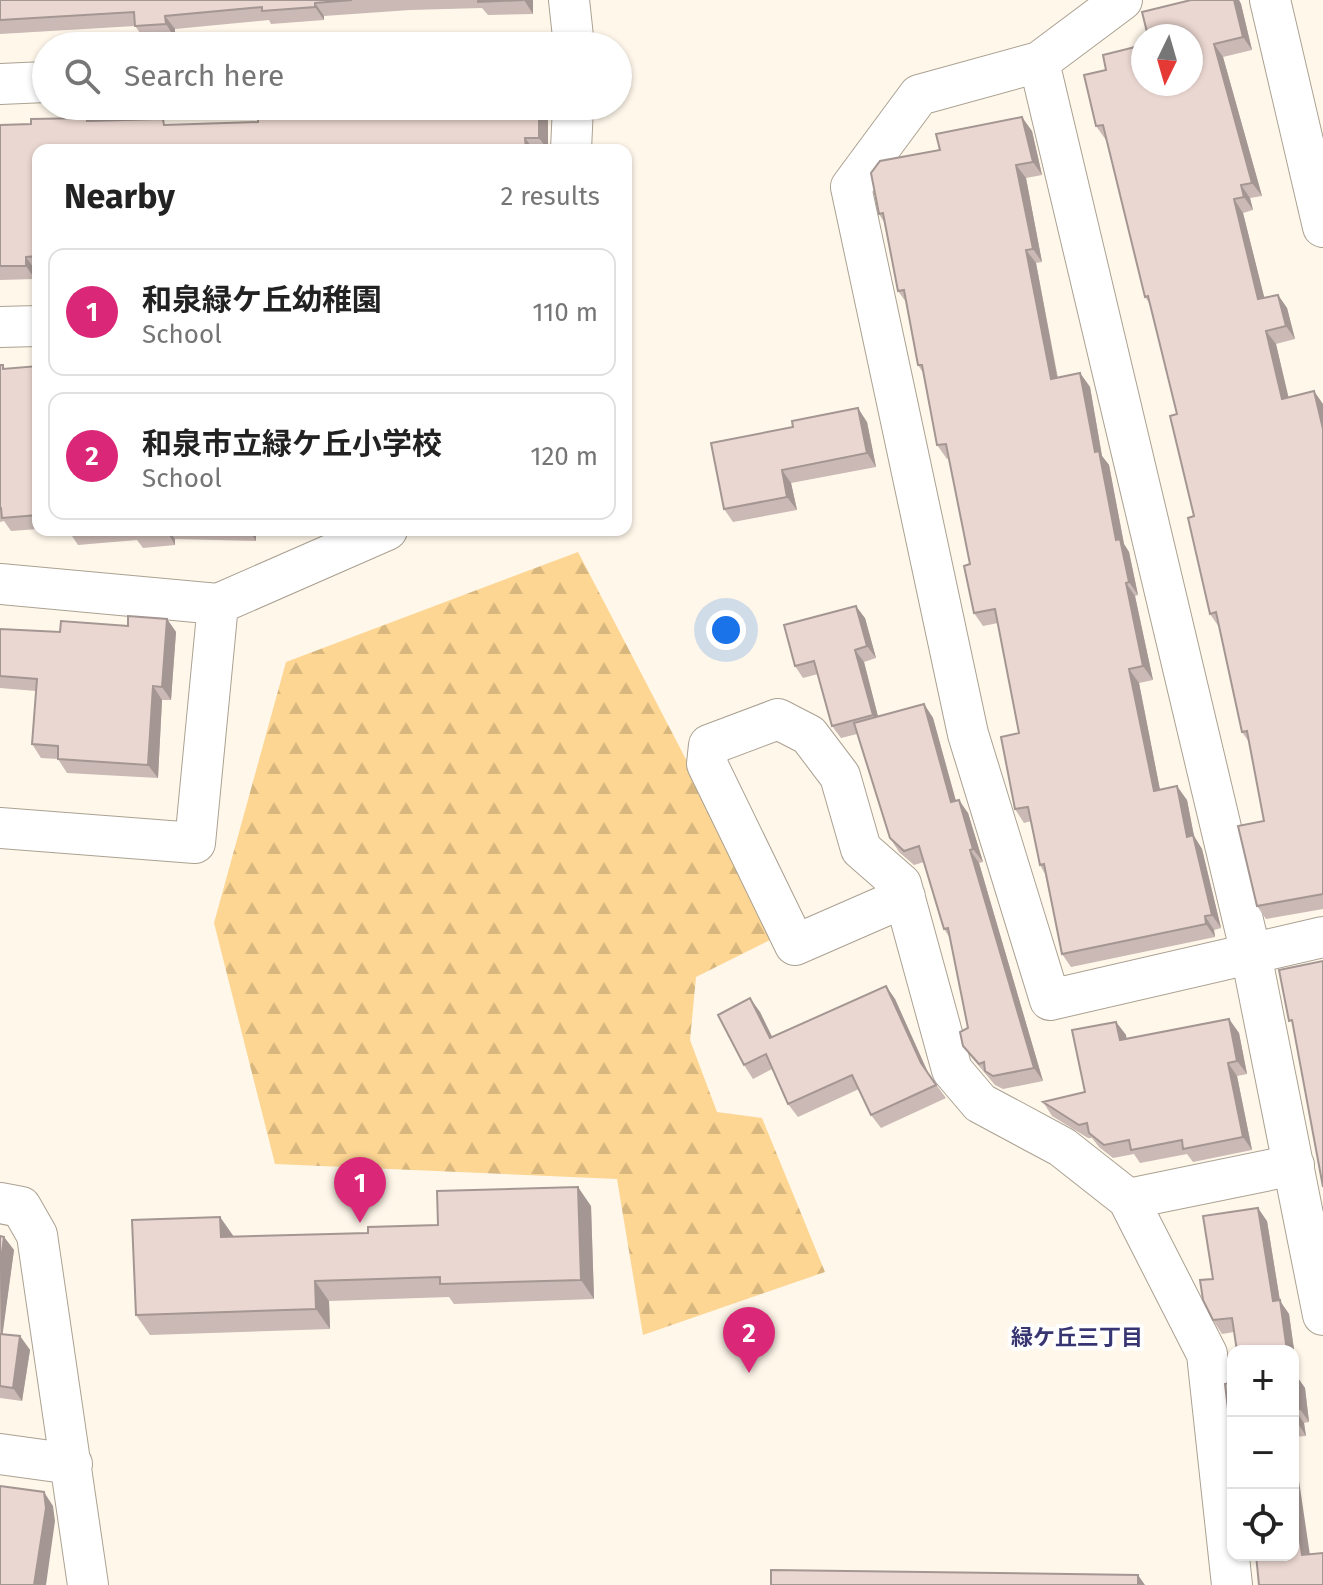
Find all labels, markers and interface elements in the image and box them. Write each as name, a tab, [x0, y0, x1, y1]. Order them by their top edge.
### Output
north arrow	[1131, 24, 1203, 96]
search box	[32, 32, 632, 120]
icon: search	[60, 54, 104, 98]
text: Search here	[124, 58, 284, 94]
text: Nearby	[64, 176, 175, 217]
text: 2 results	[500, 181, 600, 212]
text: 和泉緑ケ丘幼稚園	[142, 282, 382, 318]
text: 1	[86, 297, 98, 328]
text: 110 m	[532, 297, 598, 328]
text: School	[142, 319, 222, 350]
text: 和泉市立緑ケ丘小学校	[142, 426, 442, 462]
text: 2	[85, 441, 99, 472]
text: 120 m	[530, 441, 598, 472]
text: School	[142, 463, 222, 494]
your location	[706, 610, 746, 650]
pin: 1	[334, 1157, 386, 1223]
pin: 2	[723, 1307, 775, 1373]
district label: 緑ケ丘三丁目	[1011, 1324, 1143, 1351]
map controls	[1227, 1345, 1299, 1561]
button: +	[1227, 1345, 1299, 1417]
button: −	[1227, 1417, 1299, 1489]
button: locate	[1227, 1489, 1299, 1561]

